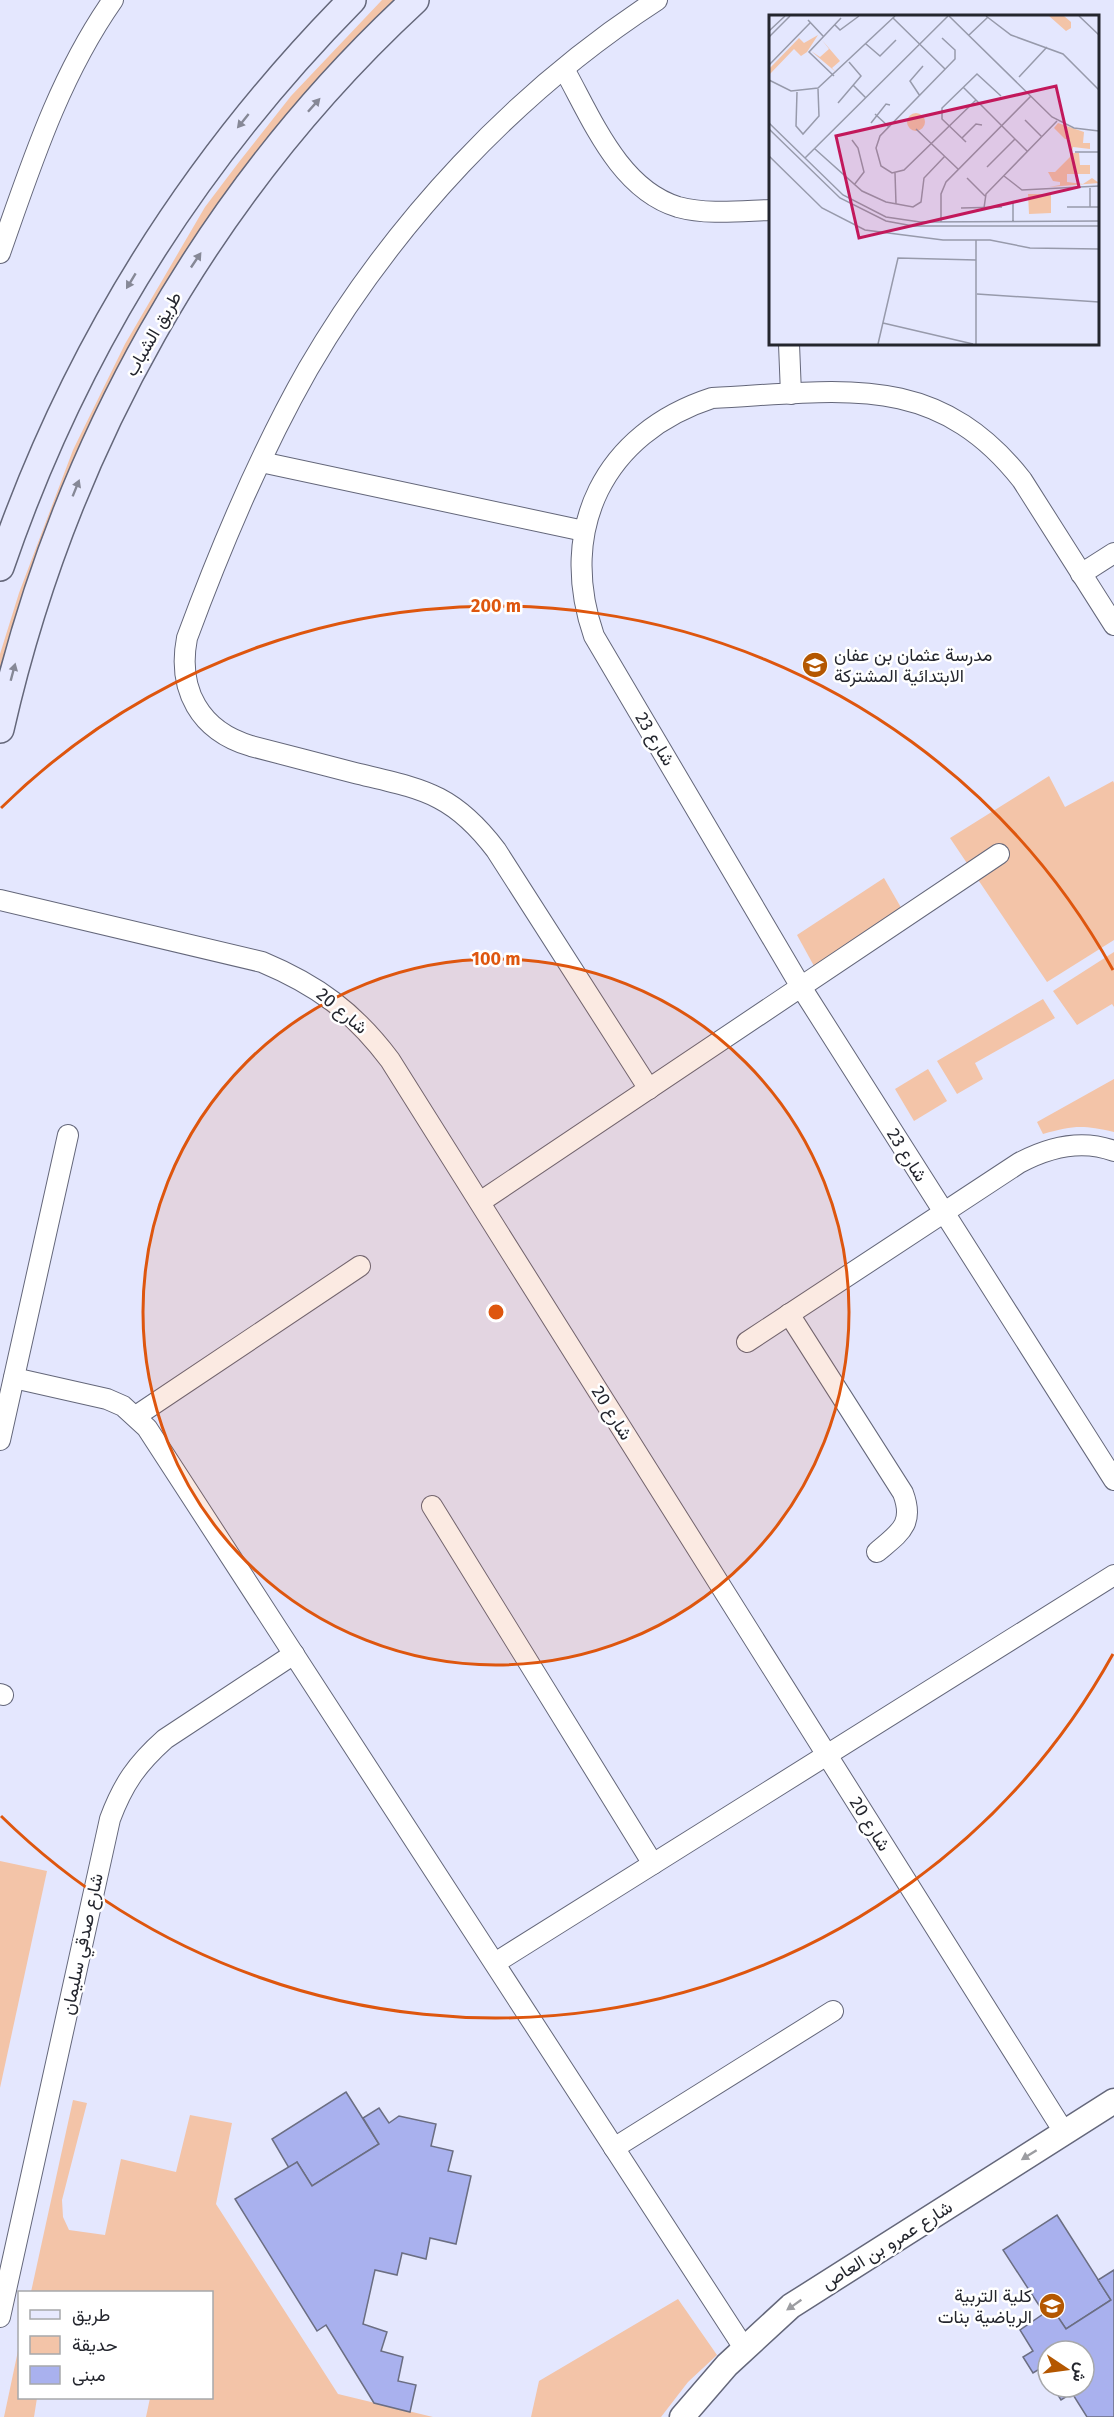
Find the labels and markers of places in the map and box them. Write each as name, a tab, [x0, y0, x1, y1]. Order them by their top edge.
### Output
place label: مدرسة عثمان بن عفان الابتدائية المشتركة	[834, 644, 992, 687]
school or university icon: مدرسة عثمان بن عفان الابتدائية المشتركة	[800, 650, 830, 680]
centre of rings	[486, 1302, 506, 1322]
place label: كلية التربية الرياضية بنات	[938, 2285, 1032, 2328]
school or university icon: كلية التربية الرياضية بنات	[1037, 2291, 1067, 2321]

